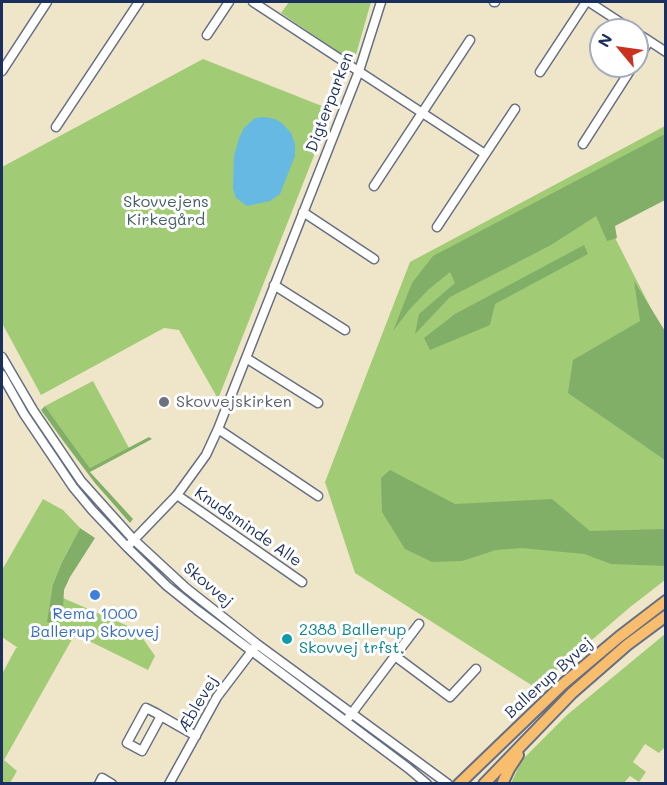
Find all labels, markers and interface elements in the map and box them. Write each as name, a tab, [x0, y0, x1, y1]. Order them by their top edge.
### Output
north arrow	[589, 18, 649, 78]
text: N	[592, 30, 617, 50]
street label: Digterparken	[302, 49, 358, 155]
park label: Skovvejens Kirkegård	[123, 192, 209, 230]
place label: Skovvejskirken	[176, 392, 292, 412]
marker: Skovvejskirken	[157, 395, 171, 409]
street label: Knudsminde Alle	[191, 483, 305, 571]
street label: Skovvej	[179, 559, 237, 611]
marker: Rema 1000 Ballerup Skovvej	[88, 588, 102, 602]
place label: Rema 1000 Ballerup Skovvej	[31, 604, 159, 642]
place label: 2388 Ballerup Skovvej trfst.	[299, 620, 406, 658]
marker: 2388 Ballerup Skovvej trfst.	[280, 632, 294, 646]
street label: Ballerup Byvej	[501, 634, 597, 722]
street label: Æblevej	[174, 672, 222, 736]

